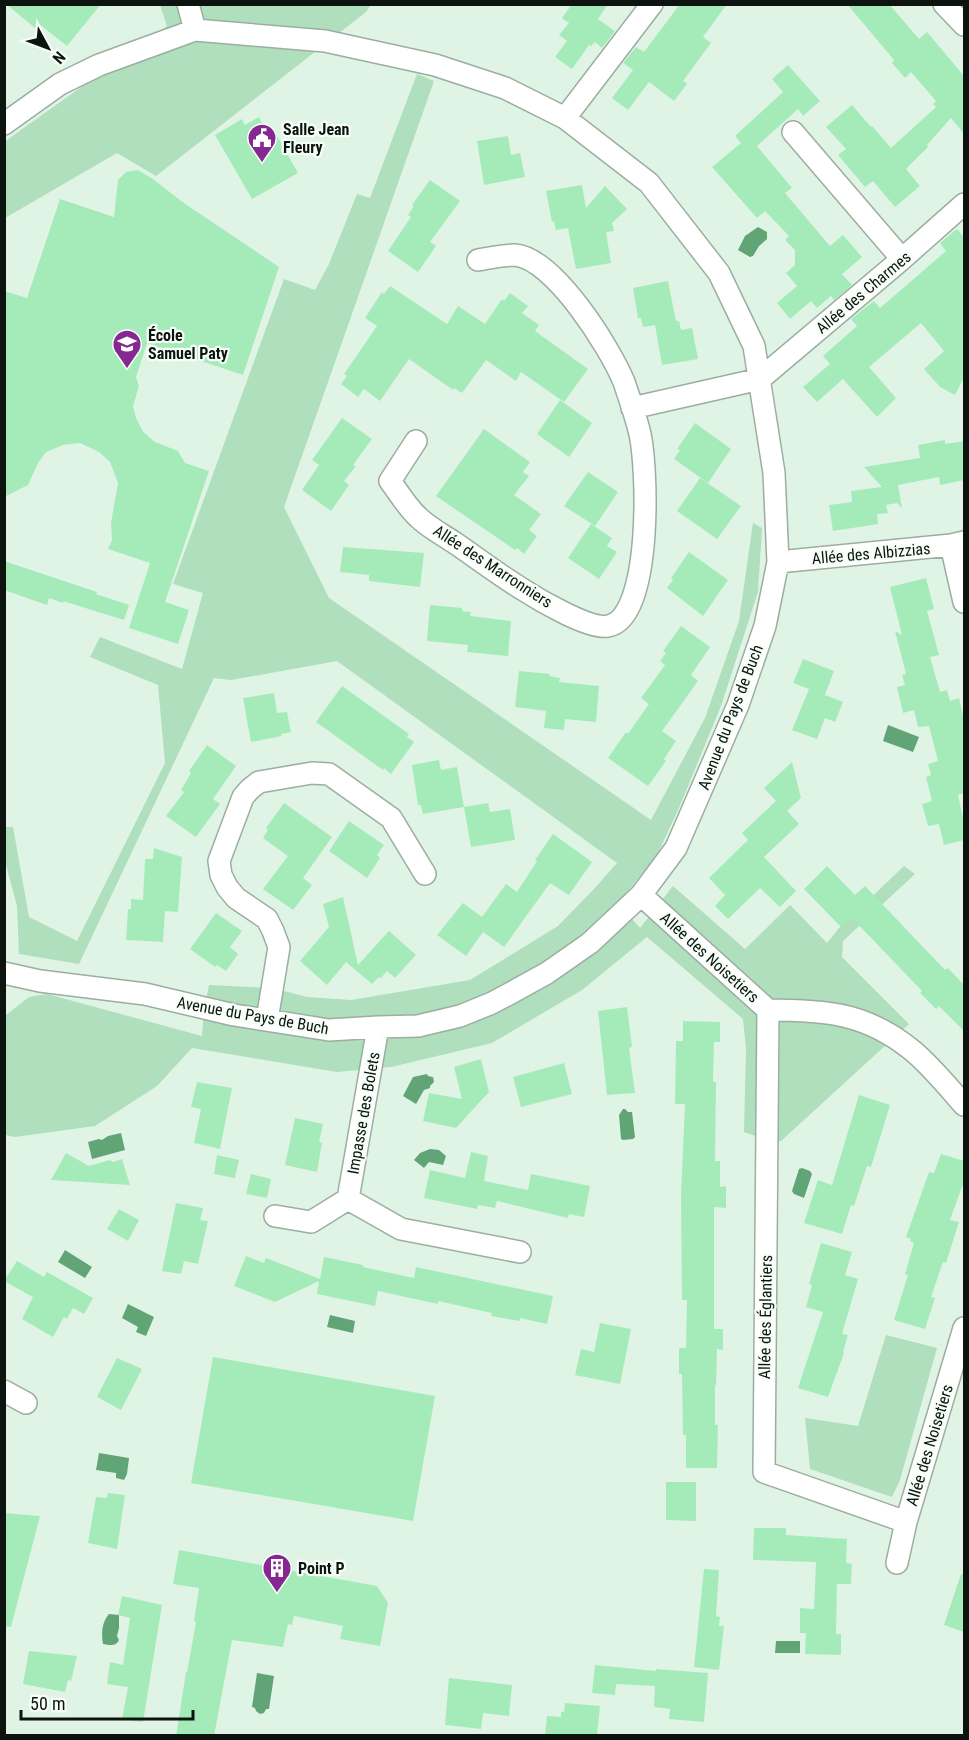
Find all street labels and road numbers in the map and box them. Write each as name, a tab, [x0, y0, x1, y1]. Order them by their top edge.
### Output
street label: Allée des Charmes	[812, 247, 915, 338]
street label: Allée des Marronniers	[430, 521, 556, 612]
street label: Allée des Albizzias	[811, 539, 931, 568]
street label: Avenue du Pays de Buch	[694, 642, 767, 792]
street label: Allée des Noisetiers	[656, 908, 763, 1007]
street label: Avenue du Pays de Buch	[176, 993, 330, 1038]
street label: Impasse des Bolets	[343, 1051, 384, 1176]
street label: Allée des Églantiers	[755, 1255, 776, 1379]
street label: Allée des Noisetiers	[902, 1382, 957, 1508]

